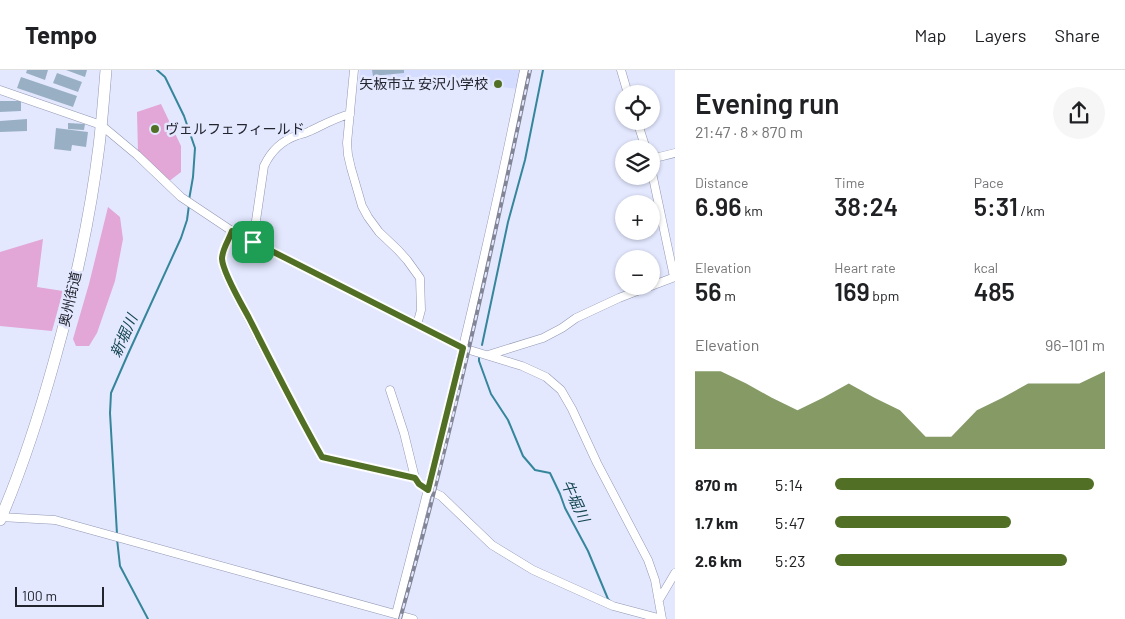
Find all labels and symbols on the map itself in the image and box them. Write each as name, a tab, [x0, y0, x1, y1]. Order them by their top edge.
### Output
place label: 矢板市立 安沢小学校	[359, 75, 488, 92]
marker: 矢板市立 安沢小学校	[492, 78, 504, 90]
place label: ヴェルフェフィールド	[165, 120, 305, 137]
marker: ヴェルフェフィールド	[149, 123, 161, 135]
pin	[232, 221, 274, 263]
street label: 奥州街道	[55, 270, 84, 328]
water label: 新堀川	[106, 310, 141, 360]
water label: 牛堀川	[558, 476, 594, 527]
scale bar	[15, 584, 104, 607]

